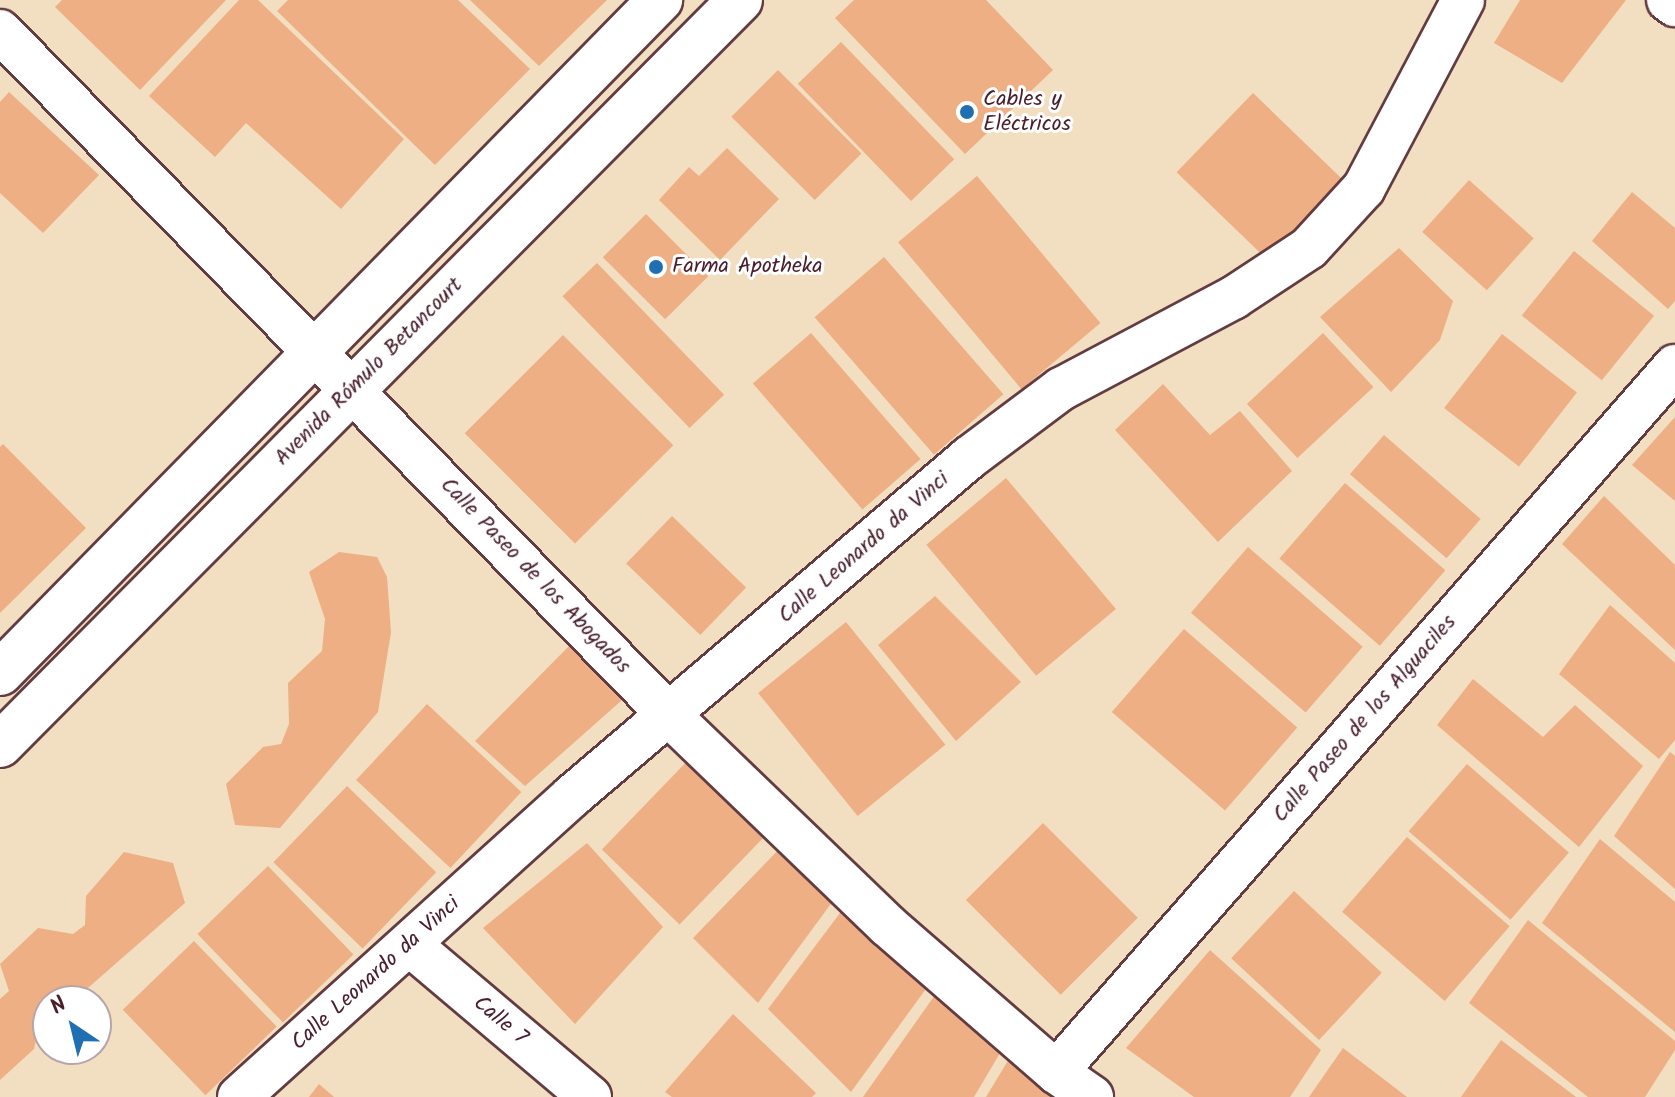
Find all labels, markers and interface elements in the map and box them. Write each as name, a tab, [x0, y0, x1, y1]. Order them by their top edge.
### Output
place label: Cables y Eléctricos	[983, 86, 1071, 138]
marker: Cables y Eléctricos	[958, 103, 976, 121]
place label: Farma Apotheka	[672, 254, 822, 280]
marker: Farma Apotheka	[647, 258, 665, 276]
street label: Avenida Rómulo Betancourt	[269, 272, 469, 472]
street label: Calle Leonardo da Vinci	[773, 467, 955, 629]
street label: Calle Paseo de los Abogados	[434, 472, 636, 680]
street label: Calle Paseo de los Alguaciles	[1268, 610, 1462, 828]
street label: Calle Leonardo da Vinci	[286, 891, 466, 1057]
north arrow	[32, 985, 112, 1065]
text: N	[43, 988, 75, 1025]
street label: Calle 7	[467, 991, 533, 1051]

